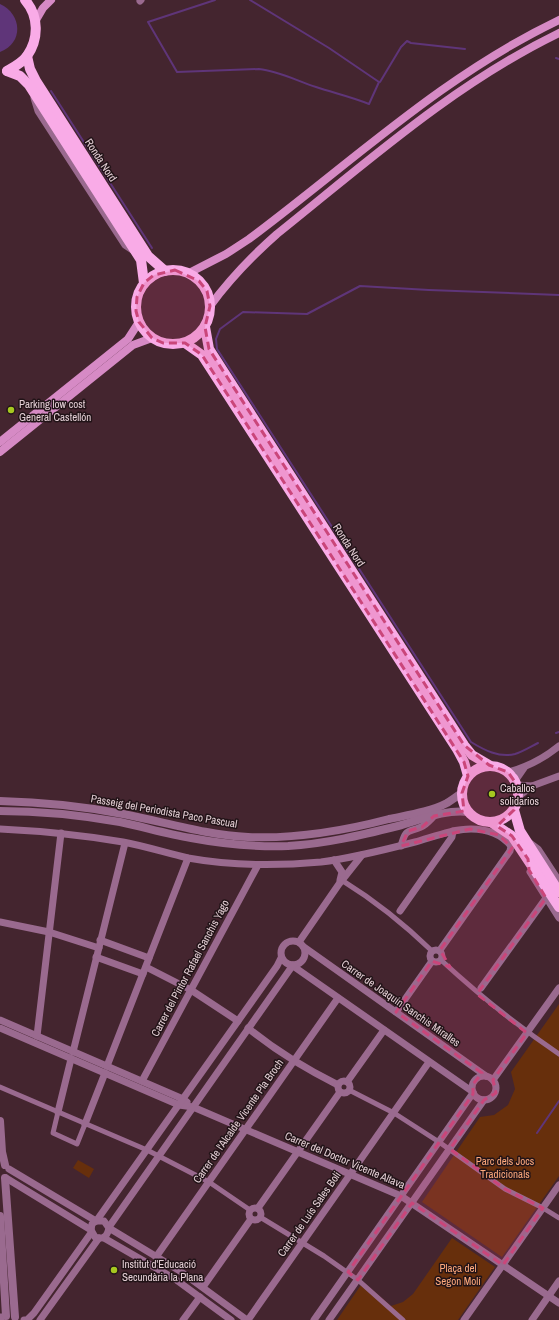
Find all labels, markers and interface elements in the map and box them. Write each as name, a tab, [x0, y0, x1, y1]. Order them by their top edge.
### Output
street label: Ronda Nord	[82, 136, 120, 184]
place label: Parking low cost General Castellón	[19, 397, 91, 424]
marker: Parking low cost General Castellón	[6, 405, 16, 415]
street label: Ronda Nord	[330, 521, 368, 569]
place label: Caballos solidarios	[500, 781, 540, 808]
marker: Caballos solidarios	[487, 789, 497, 799]
street label: Passeig del Periodista Paco Pascual	[90, 791, 238, 831]
street label: Carrer del Pintor Rafael Sanchis Yago	[148, 897, 232, 1039]
street label: Carrer de Joaquín Sanchis Miralles	[339, 957, 464, 1050]
street label: Carrer de l'Alcalde Vicente Pla Broch	[190, 1056, 286, 1186]
street label: Carrer del Doctor Vicente Altava	[283, 1128, 407, 1192]
park label: Parc dels Jocs Tradicionals	[476, 1154, 535, 1181]
street label: Carrer de Luís Sales Boli	[274, 1169, 344, 1259]
place label: Institut d'Educació Secundària la Plana	[122, 1257, 203, 1284]
park label: Plaça del Segon Molí	[435, 1261, 481, 1288]
marker: Institut d'Educació Secundària la Plana	[109, 1265, 119, 1275]

